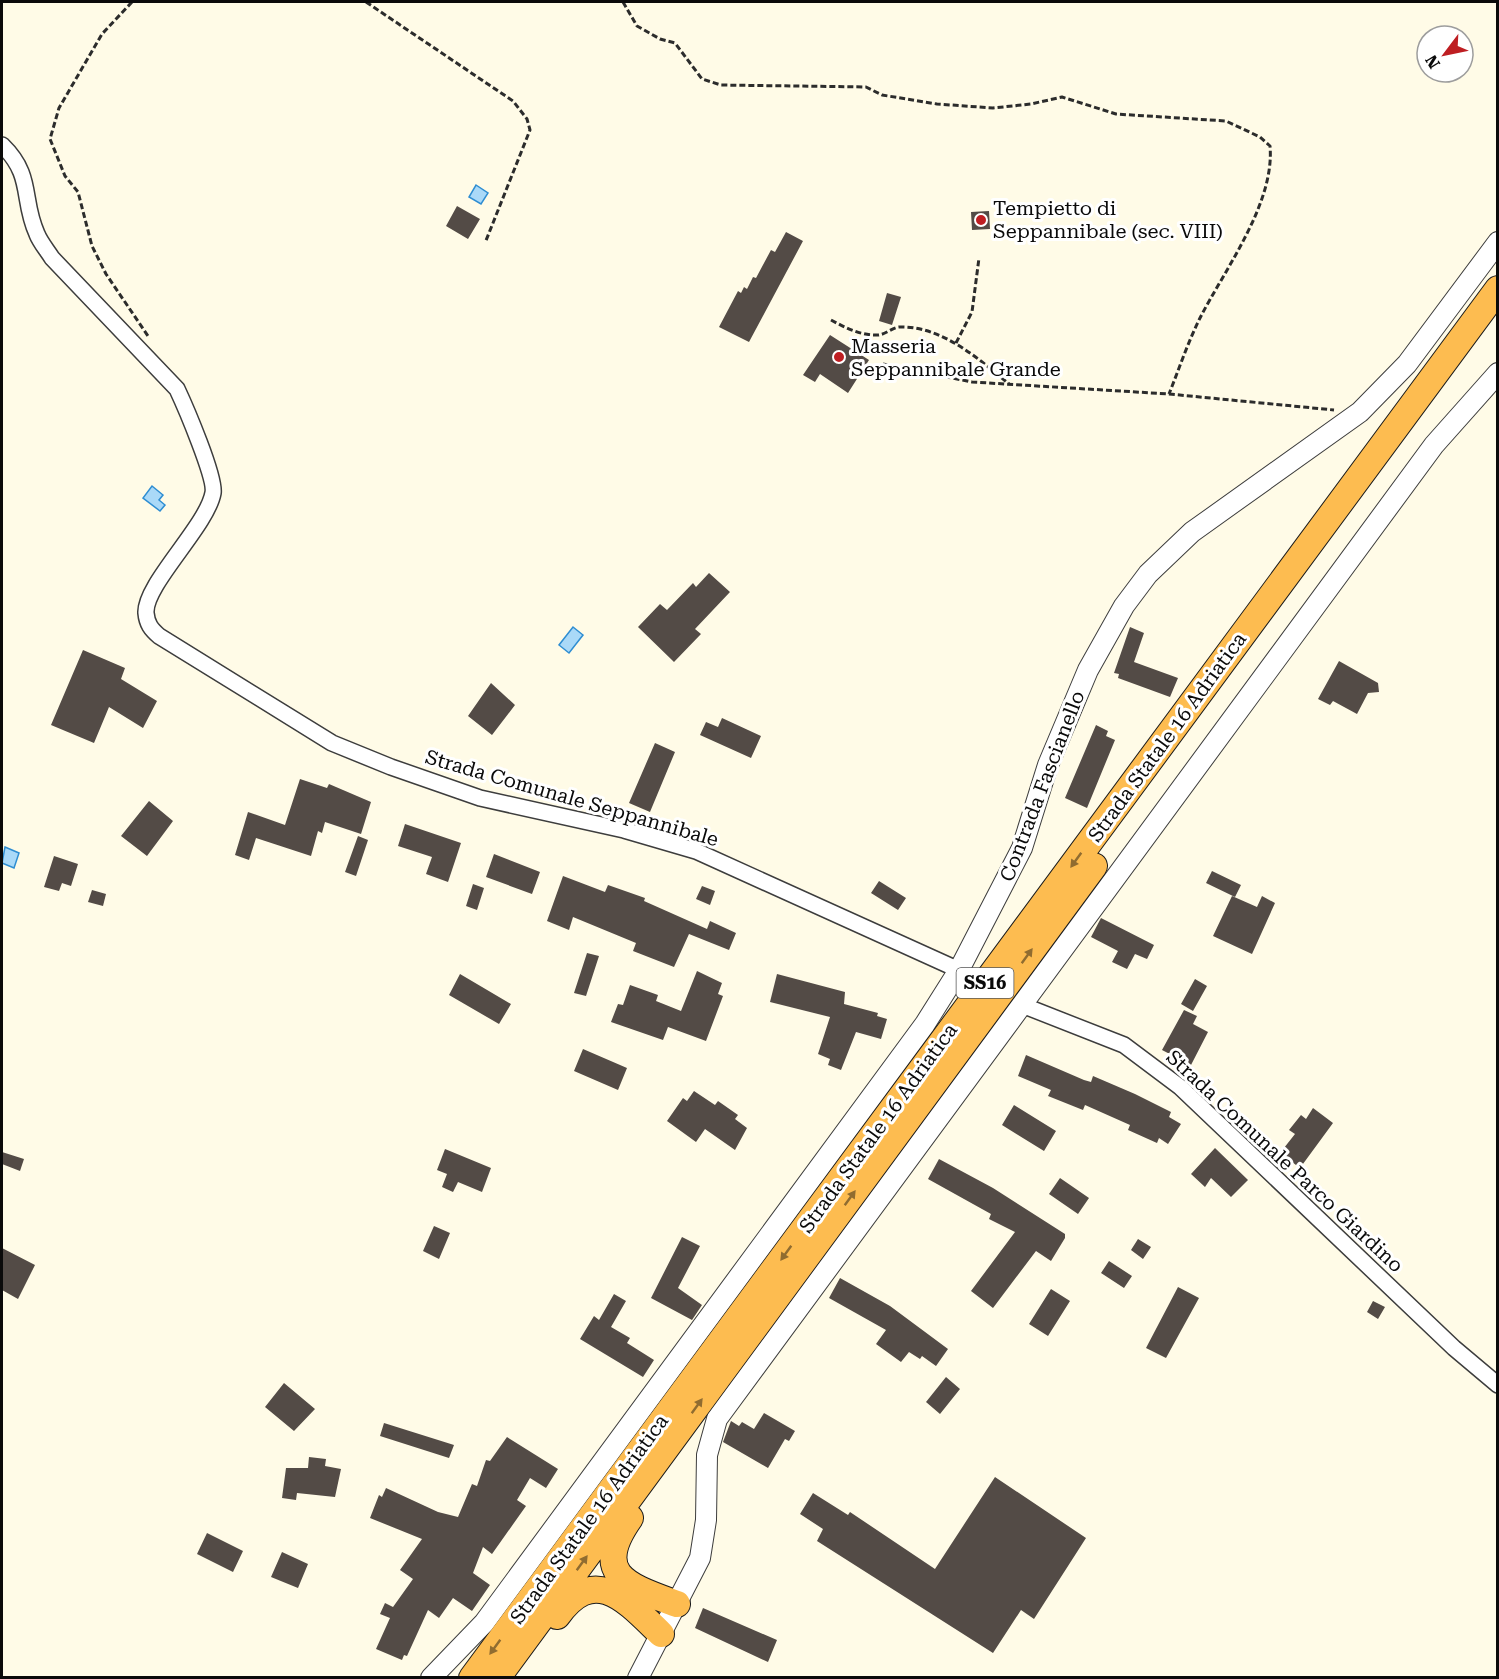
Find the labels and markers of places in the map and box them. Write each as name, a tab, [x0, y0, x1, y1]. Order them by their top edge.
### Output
place label: Tempietto di Seppannibale (sec. VIII)	[993, 196, 1223, 243]
marker: Tempietto di Seppannibale (sec. VIII)	[974, 213, 988, 227]
place label: Masseria Seppannibale Grande	[851, 334, 1061, 381]
marker: Masseria Seppannibale Grande	[832, 350, 846, 364]

